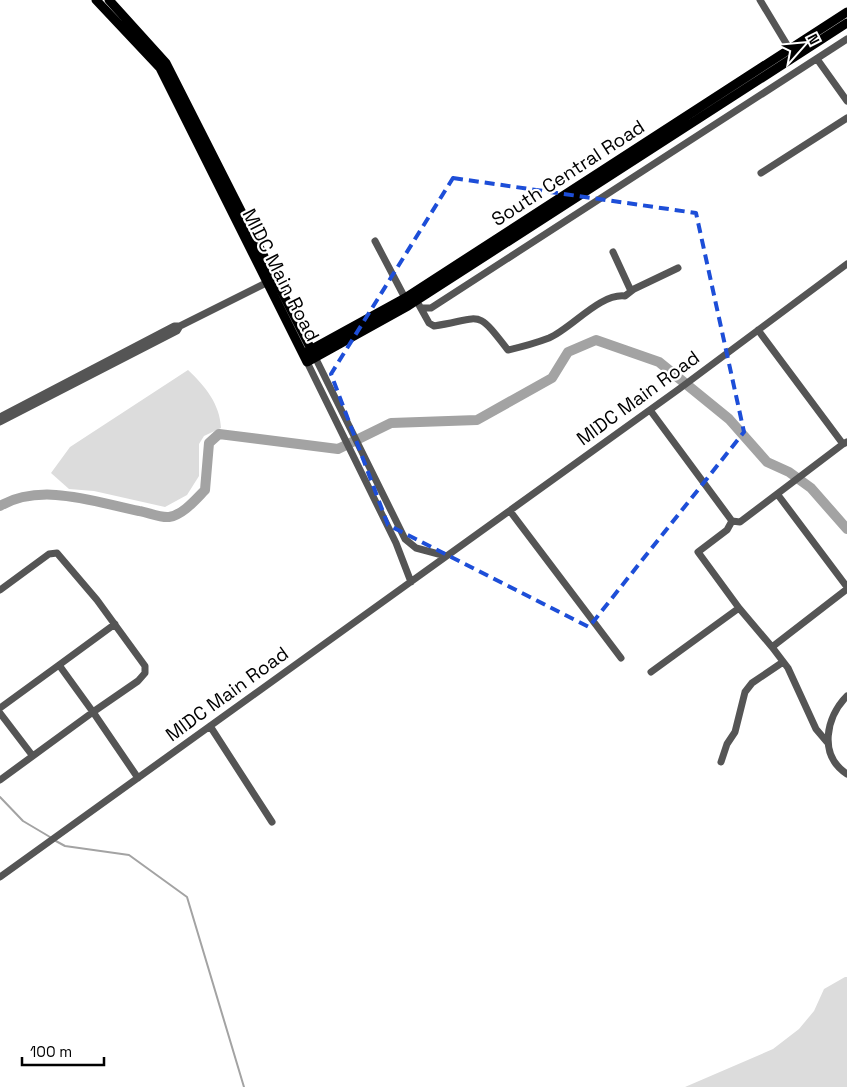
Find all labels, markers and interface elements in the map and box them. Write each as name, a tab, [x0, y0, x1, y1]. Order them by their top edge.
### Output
north arrow	[777, 20, 827, 70]
text: N	[803, 31, 824, 47]
street label: South Central Road	[487, 114, 649, 232]
street label: MIDC Main Road	[237, 204, 325, 346]
street label: MIDC Main Road	[572, 345, 704, 451]
street label: MIDC Main Road	[161, 641, 293, 747]
scale bar	[22, 1034, 105, 1066]
text: 100 m	[30, 1042, 72, 1061]

